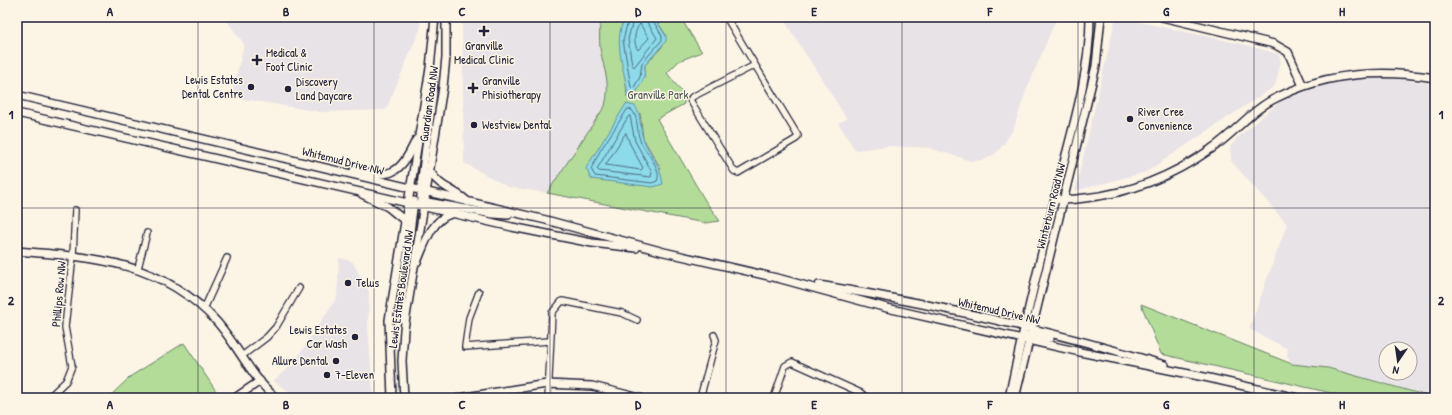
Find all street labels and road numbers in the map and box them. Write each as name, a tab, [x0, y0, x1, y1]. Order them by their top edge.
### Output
street label: Guardian Road NW	[415, 64, 442, 143]
street label: Whitemud Drive NW	[301, 142, 386, 179]
street label: Winterburn Road NW	[1032, 161, 1070, 251]
street label: Lewis Estates Boulevard NW	[384, 228, 417, 349]
street label: Phillips Row NW	[47, 260, 70, 328]
street label: Whitemud Drive NW	[956, 293, 1042, 328]

